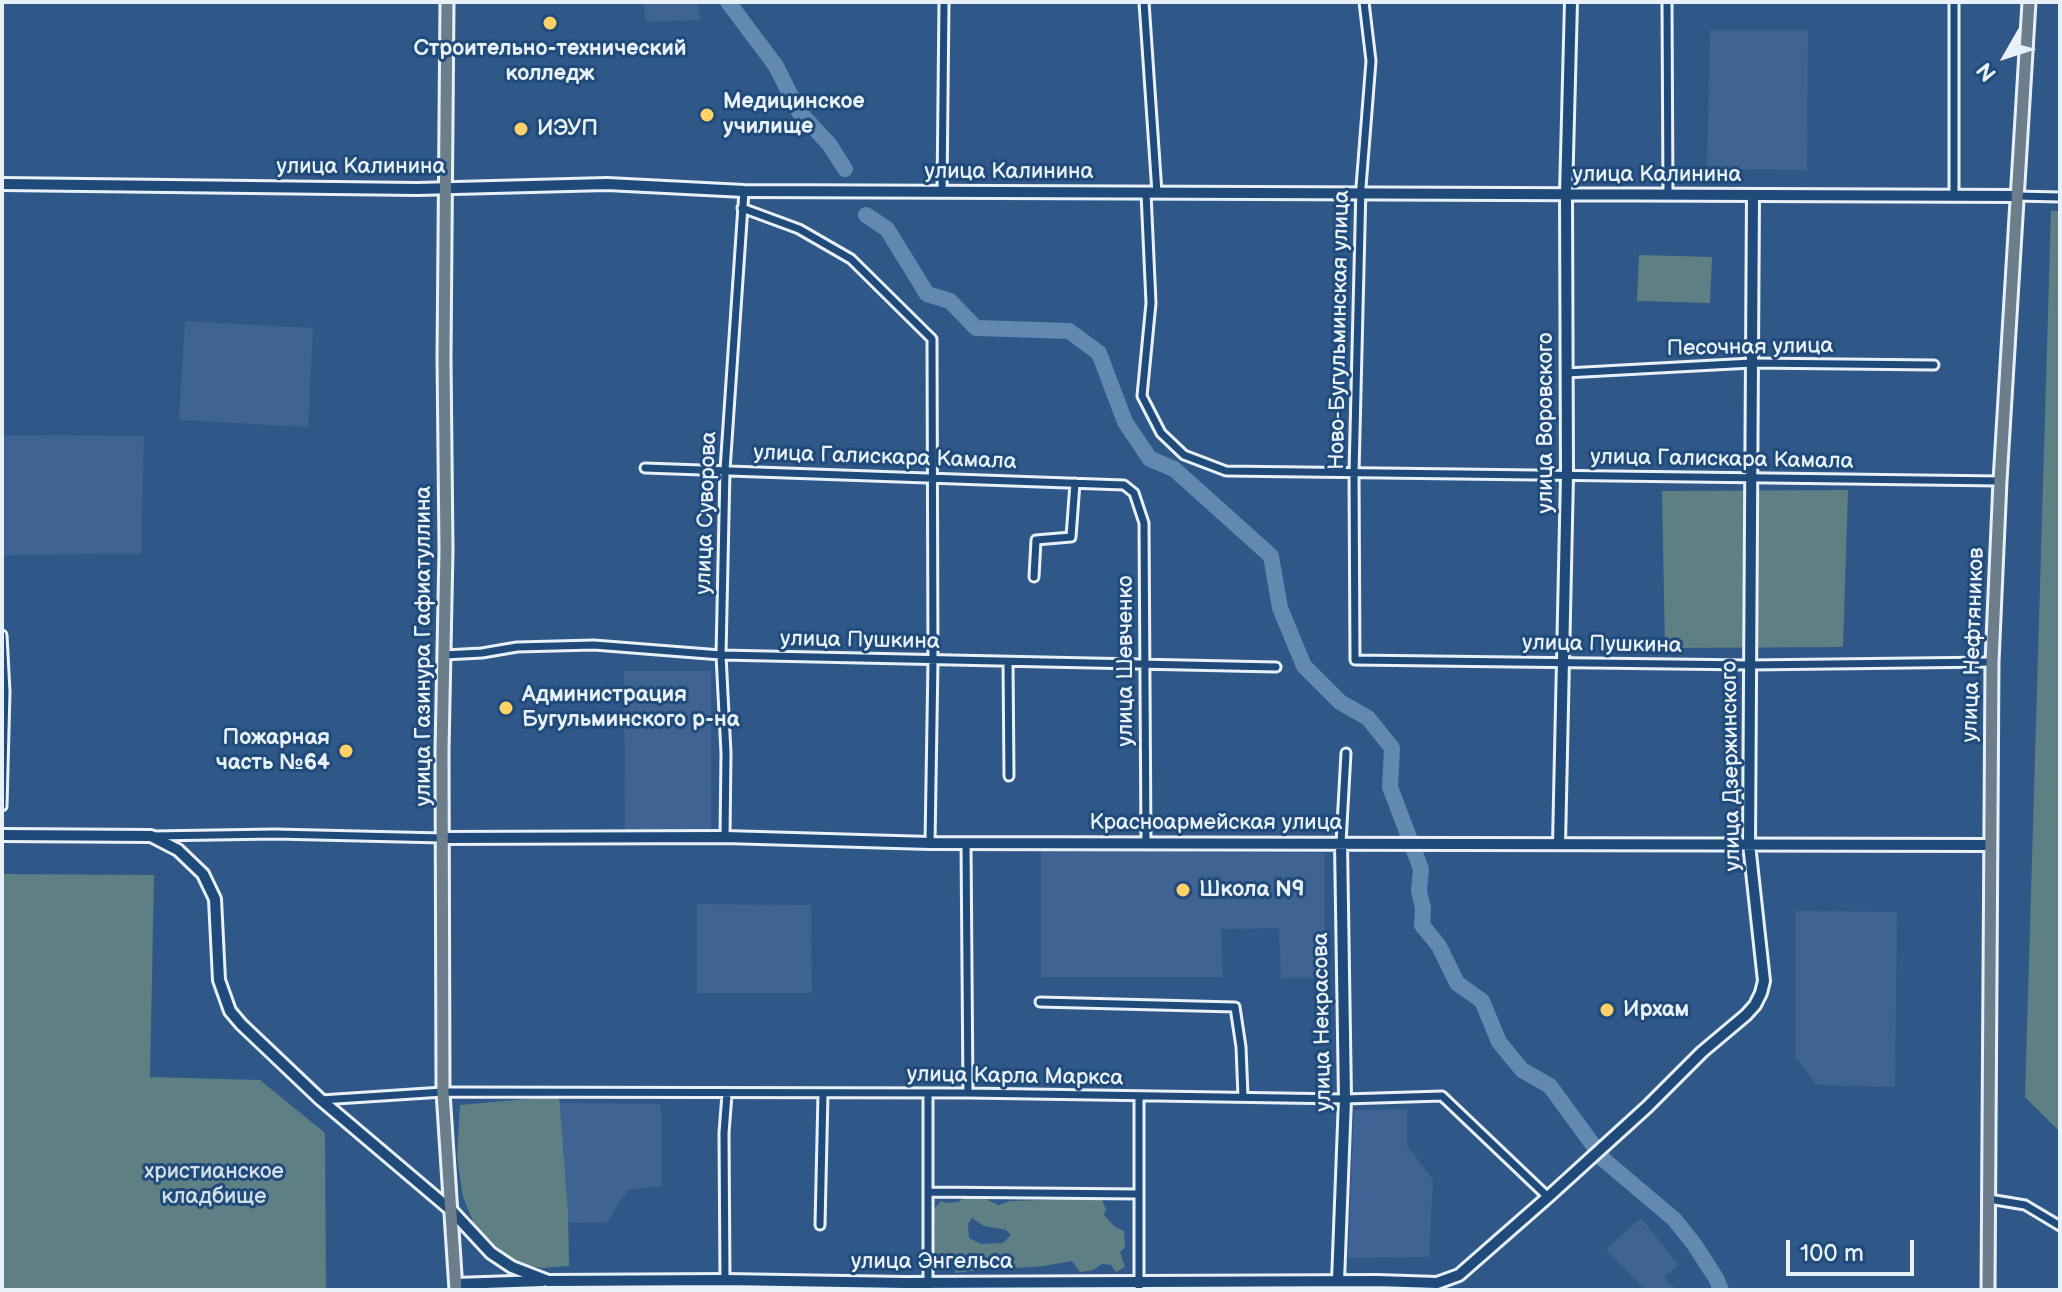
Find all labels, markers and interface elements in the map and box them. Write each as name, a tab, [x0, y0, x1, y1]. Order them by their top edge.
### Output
marker: Строительно-технический колледж	[541, 14, 559, 32]
north arrow	[1966, 16, 2046, 96]
place label: Строительно-технический колледж	[413, 36, 687, 88]
text: N	[1971, 56, 2003, 86]
place label: Медицинское училище	[723, 89, 865, 140]
marker: Медицинское училище	[698, 106, 716, 124]
place label: ИЭУП	[537, 116, 598, 142]
marker: ИЭУП	[512, 120, 530, 138]
street label: улица Калинина	[277, 154, 445, 180]
street label: улица Калинина	[925, 159, 1093, 185]
street label: улица Калинина	[1573, 162, 1741, 188]
street label: Ново-Бугульминская улица	[1324, 190, 1356, 470]
street label: улица Воровского	[1533, 333, 1559, 513]
street label: Песочная улица	[1666, 333, 1834, 363]
street label: улица Суворова	[691, 431, 723, 595]
street label: улица Галискара Камала	[753, 440, 1017, 476]
street label: улица Галискара Камала	[1590, 445, 1854, 475]
street label: улица Газинура Гафиатуллина	[411, 486, 437, 806]
street label: улица Нефтяников	[1957, 547, 1991, 743]
street label: улица Шевченко	[1113, 576, 1139, 746]
street label: улица Пушкина	[780, 626, 940, 656]
street label: улица Пушкина	[1522, 630, 1682, 660]
street label: улица Дзержинского	[1717, 661, 1747, 871]
place label: Администрация Бугульминского р-на	[522, 682, 739, 734]
marker: Администрация Бугульминского р-на	[497, 699, 515, 717]
place label: Пожарная часть №64	[216, 725, 330, 776]
marker: Пожарная часть №64	[337, 742, 355, 760]
street label: Красноармейская улица	[1089, 810, 1343, 836]
place label: Школа N9	[1199, 877, 1305, 903]
marker: Школа N9	[1174, 881, 1192, 899]
street label: улица Некрасова	[1308, 932, 1338, 1112]
place label: Ирхам	[1623, 997, 1689, 1023]
marker: Ирхам	[1598, 1001, 1616, 1019]
street label: улица Карла Маркса	[907, 1062, 1123, 1092]
park label: христианское кладбище	[144, 1159, 284, 1210]
scale bar	[1790, 1224, 1918, 1274]
text: 100 m	[1800, 1239, 1864, 1268]
street label: улица Энгельса	[851, 1249, 1013, 1275]

